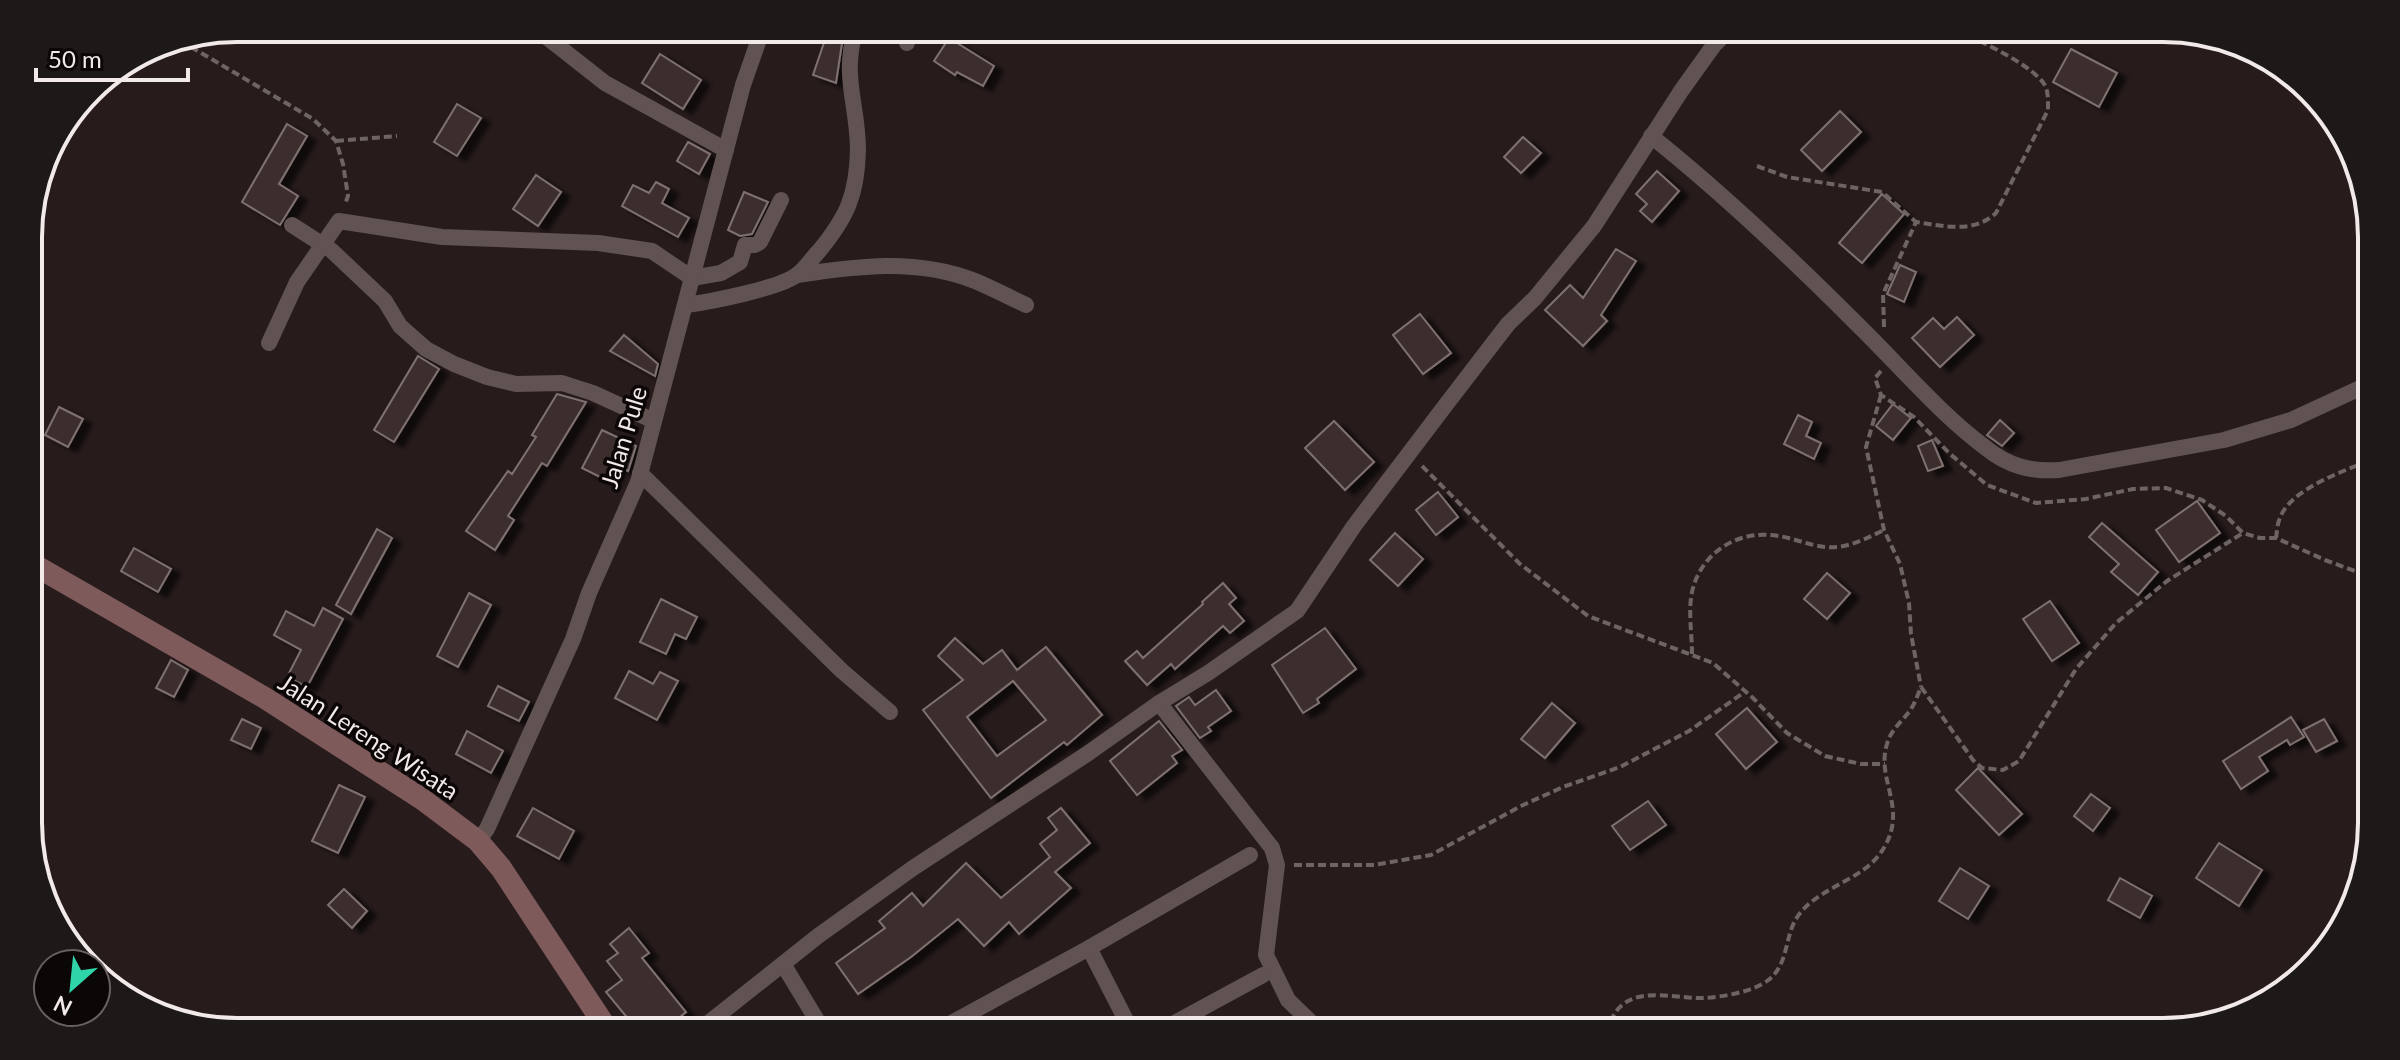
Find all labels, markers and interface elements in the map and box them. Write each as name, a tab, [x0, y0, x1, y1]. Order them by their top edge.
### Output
scale bar	[36, 32, 188, 82]
text: 50 m	[48, 44, 102, 73]
street label: Jalan Pule	[594, 383, 652, 491]
street label: Jalan Lereng Wisata	[274, 667, 464, 805]
north arrow	[32, 948, 112, 1028]
text: N	[49, 990, 76, 1022]

